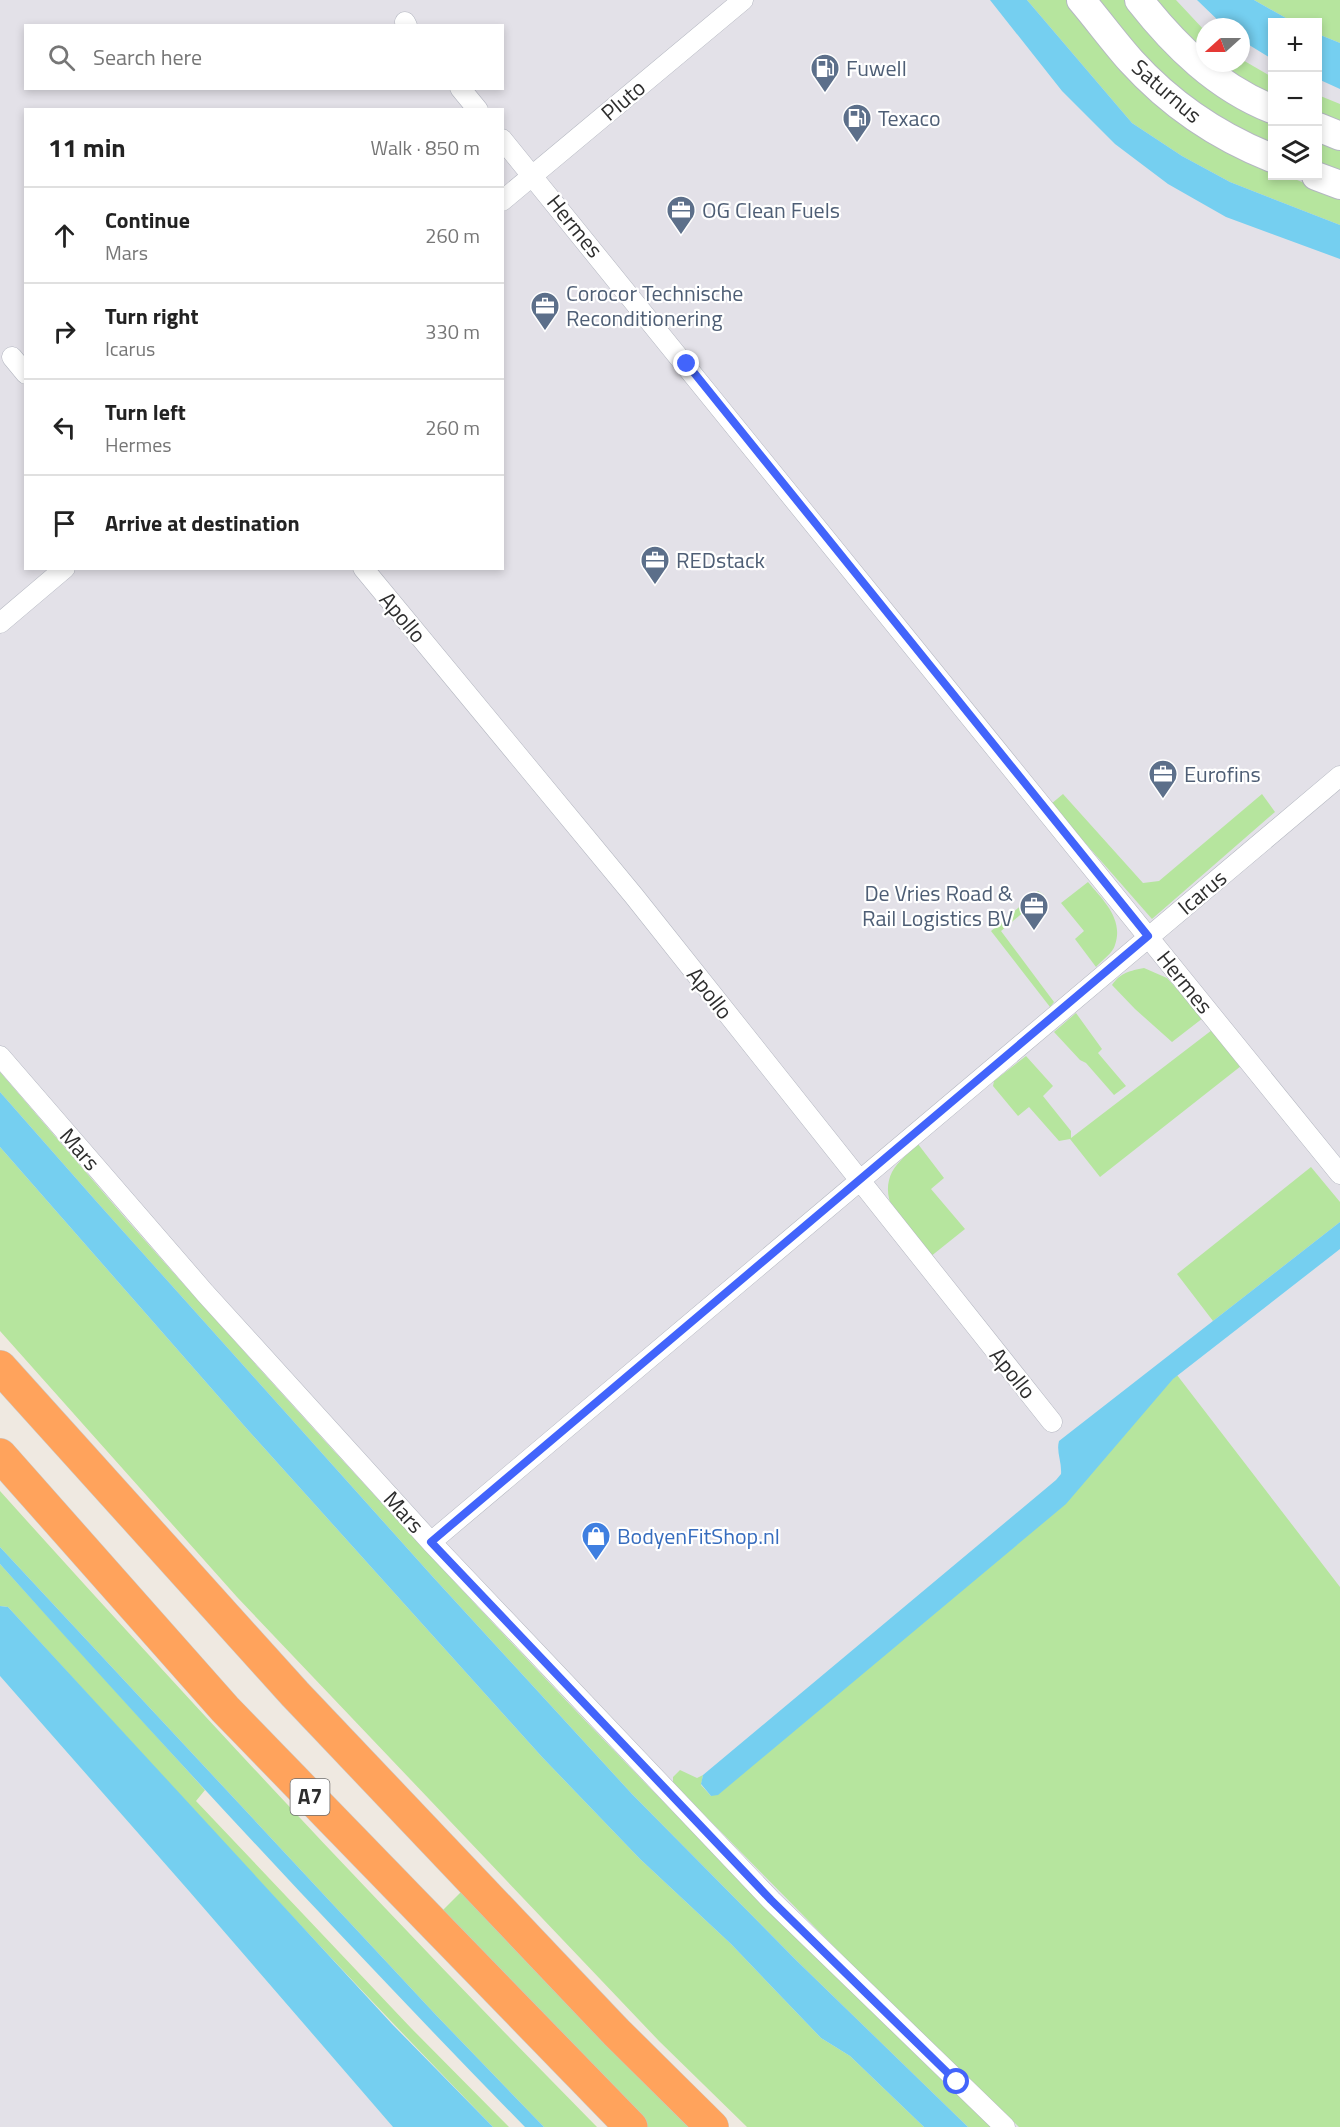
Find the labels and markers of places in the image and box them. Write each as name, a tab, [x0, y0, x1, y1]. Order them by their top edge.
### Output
place label: Fuwell	[846, 51, 907, 85]
fuel station icon: Fuwell	[809, 52, 841, 94]
place label: Texaco	[878, 101, 941, 135]
fuel station icon: Texaco	[841, 102, 873, 144]
place label: OG Clean Fuels	[702, 193, 840, 227]
office icon: OG Clean Fuels	[665, 194, 697, 236]
place label: Corocor Technische Reconditionering	[566, 276, 743, 335]
office icon: Corocor Technische Reconditionering	[529, 290, 561, 332]
place label: REDstack	[676, 543, 765, 577]
office icon: REDstack	[639, 544, 671, 586]
place label: Eurofins	[1184, 757, 1261, 791]
office icon: Eurofins	[1147, 758, 1179, 800]
place label: De Vries Road & Rail Logistics BV	[862, 876, 1013, 935]
office icon: De Vries Road & Rail Logistics BV	[1018, 890, 1050, 932]
place label: BodyenFitShop.nl	[617, 1519, 780, 1553]
shop icon: BodyenFitShop.nl	[580, 1520, 612, 1562]

